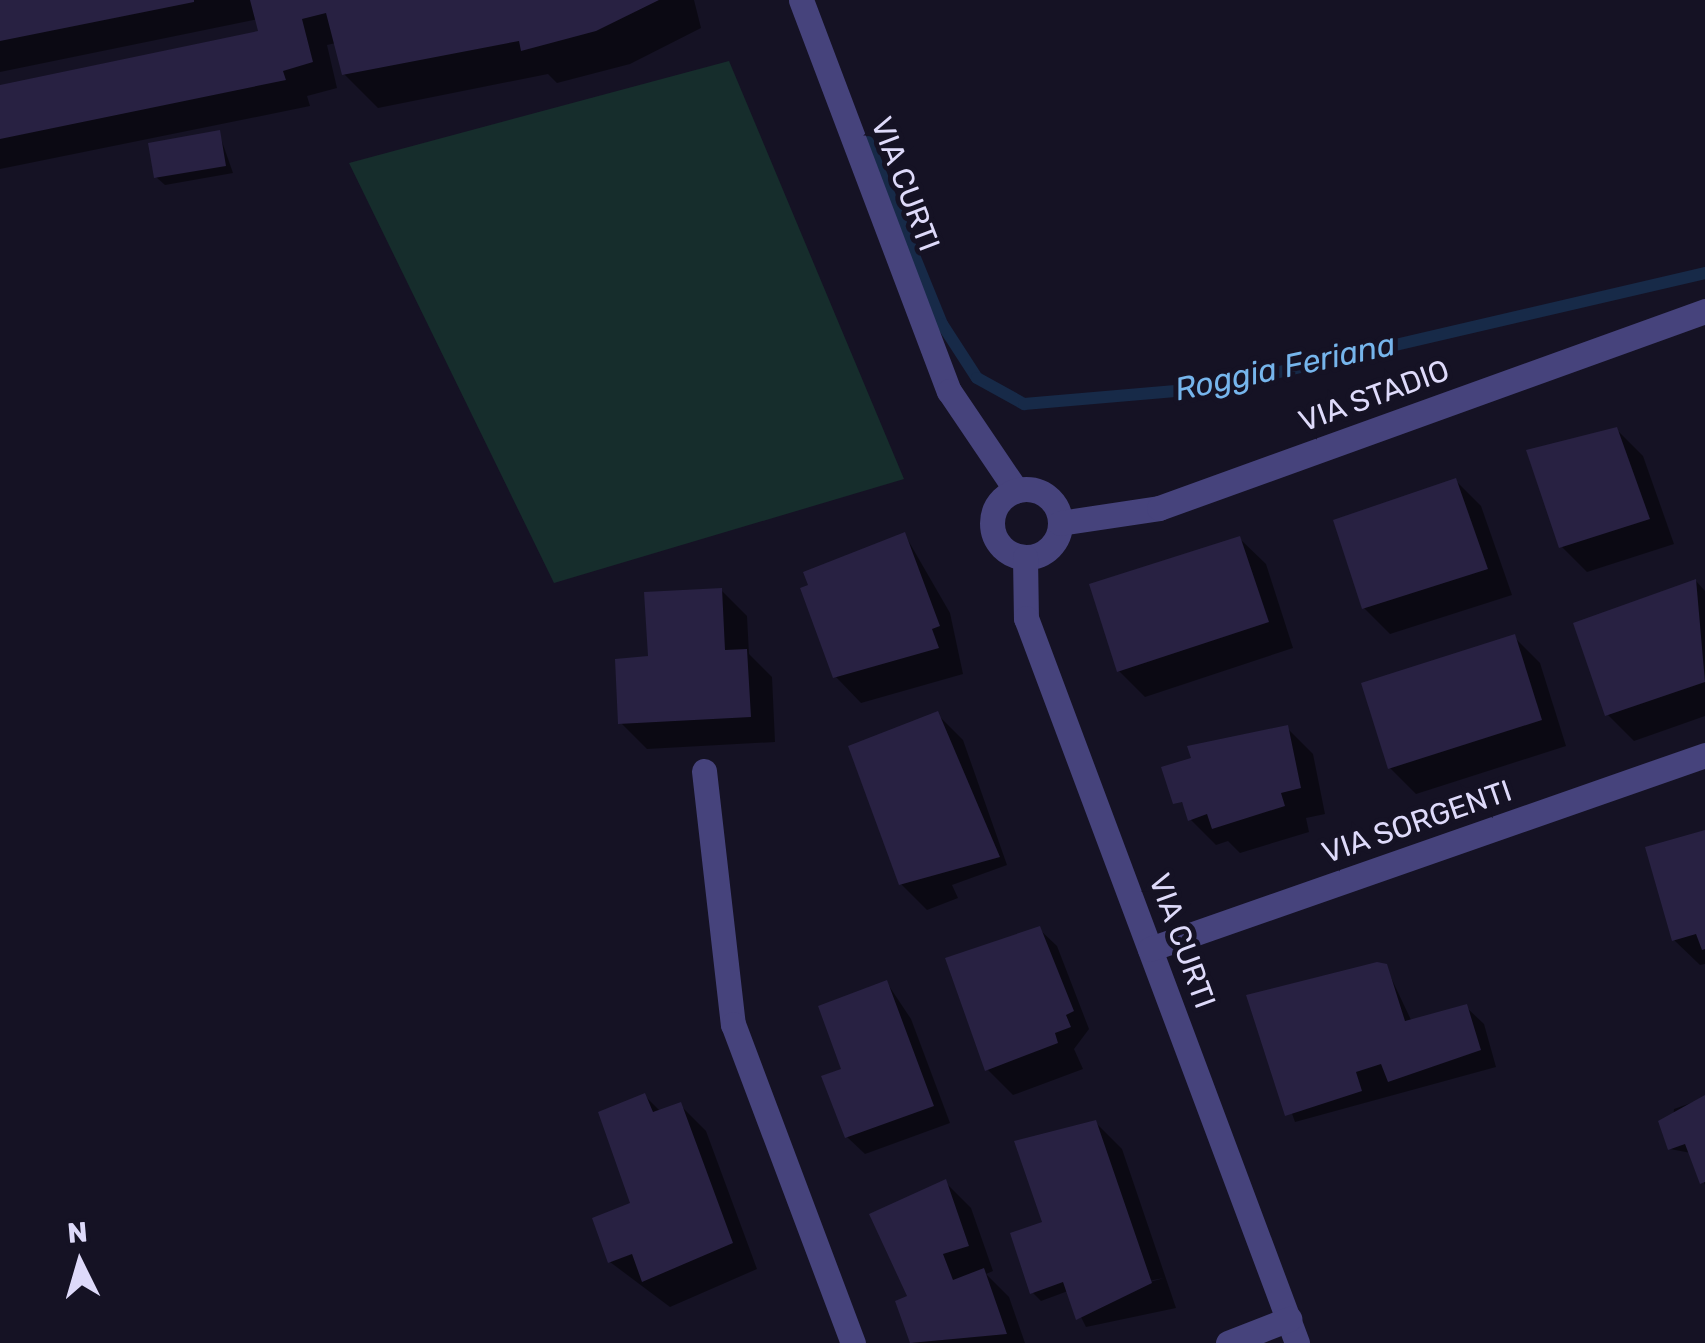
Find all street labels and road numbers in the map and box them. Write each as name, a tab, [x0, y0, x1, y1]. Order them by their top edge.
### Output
street label: VIA CURTI	[863, 112, 947, 256]
street label: VIA STADIO	[1294, 352, 1454, 440]
street label: VIA SORGENTI	[1317, 773, 1517, 871]
street label: VIA CURTI	[1141, 868, 1223, 1014]

